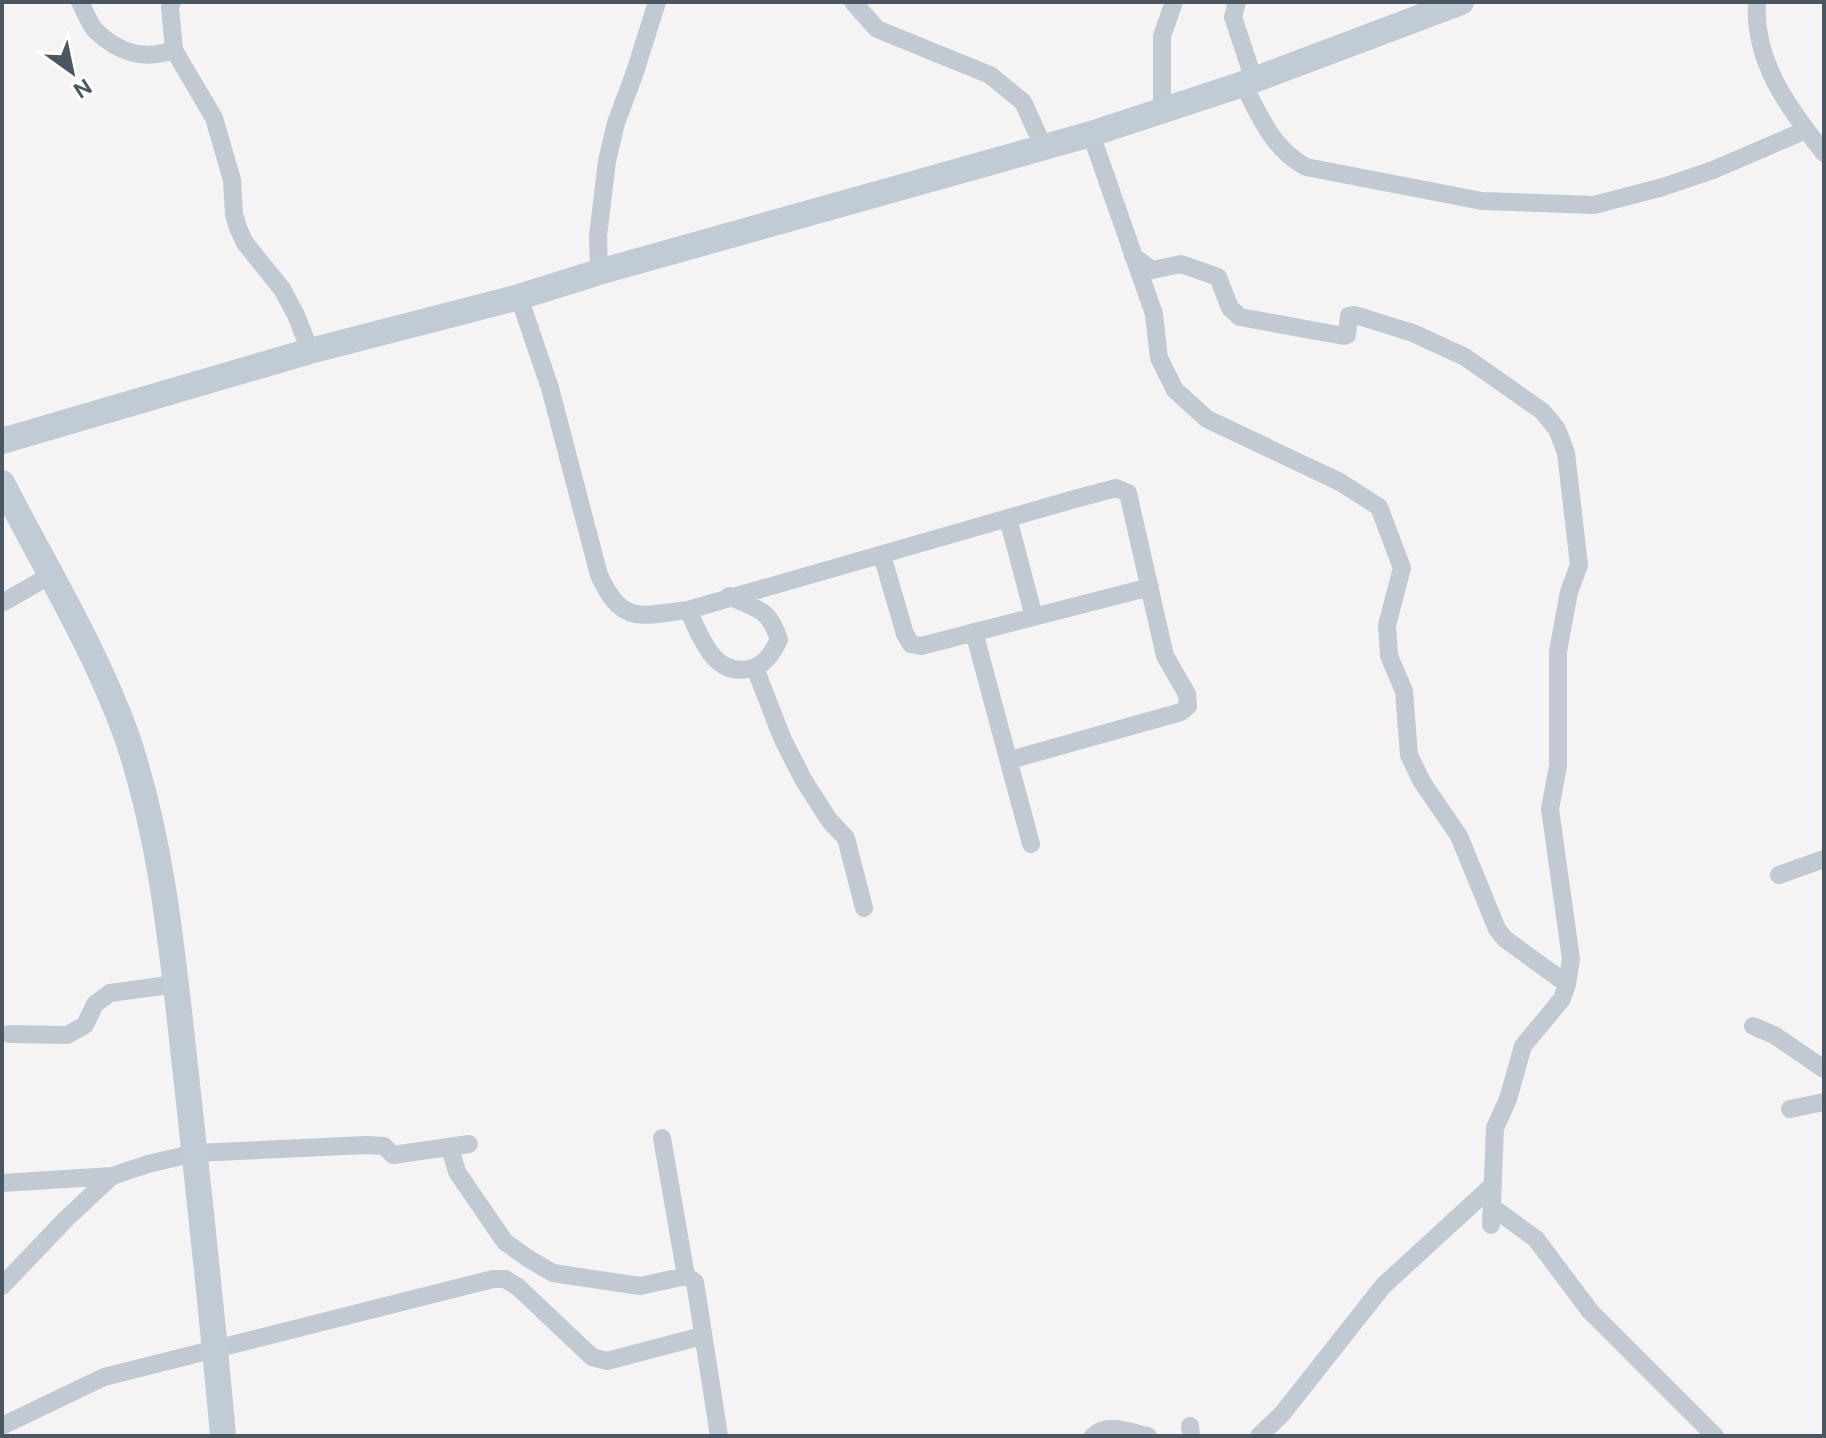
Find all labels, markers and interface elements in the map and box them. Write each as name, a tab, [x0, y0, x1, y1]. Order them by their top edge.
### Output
north arrow	[32, 32, 112, 112]
text: N	[68, 72, 97, 105]

